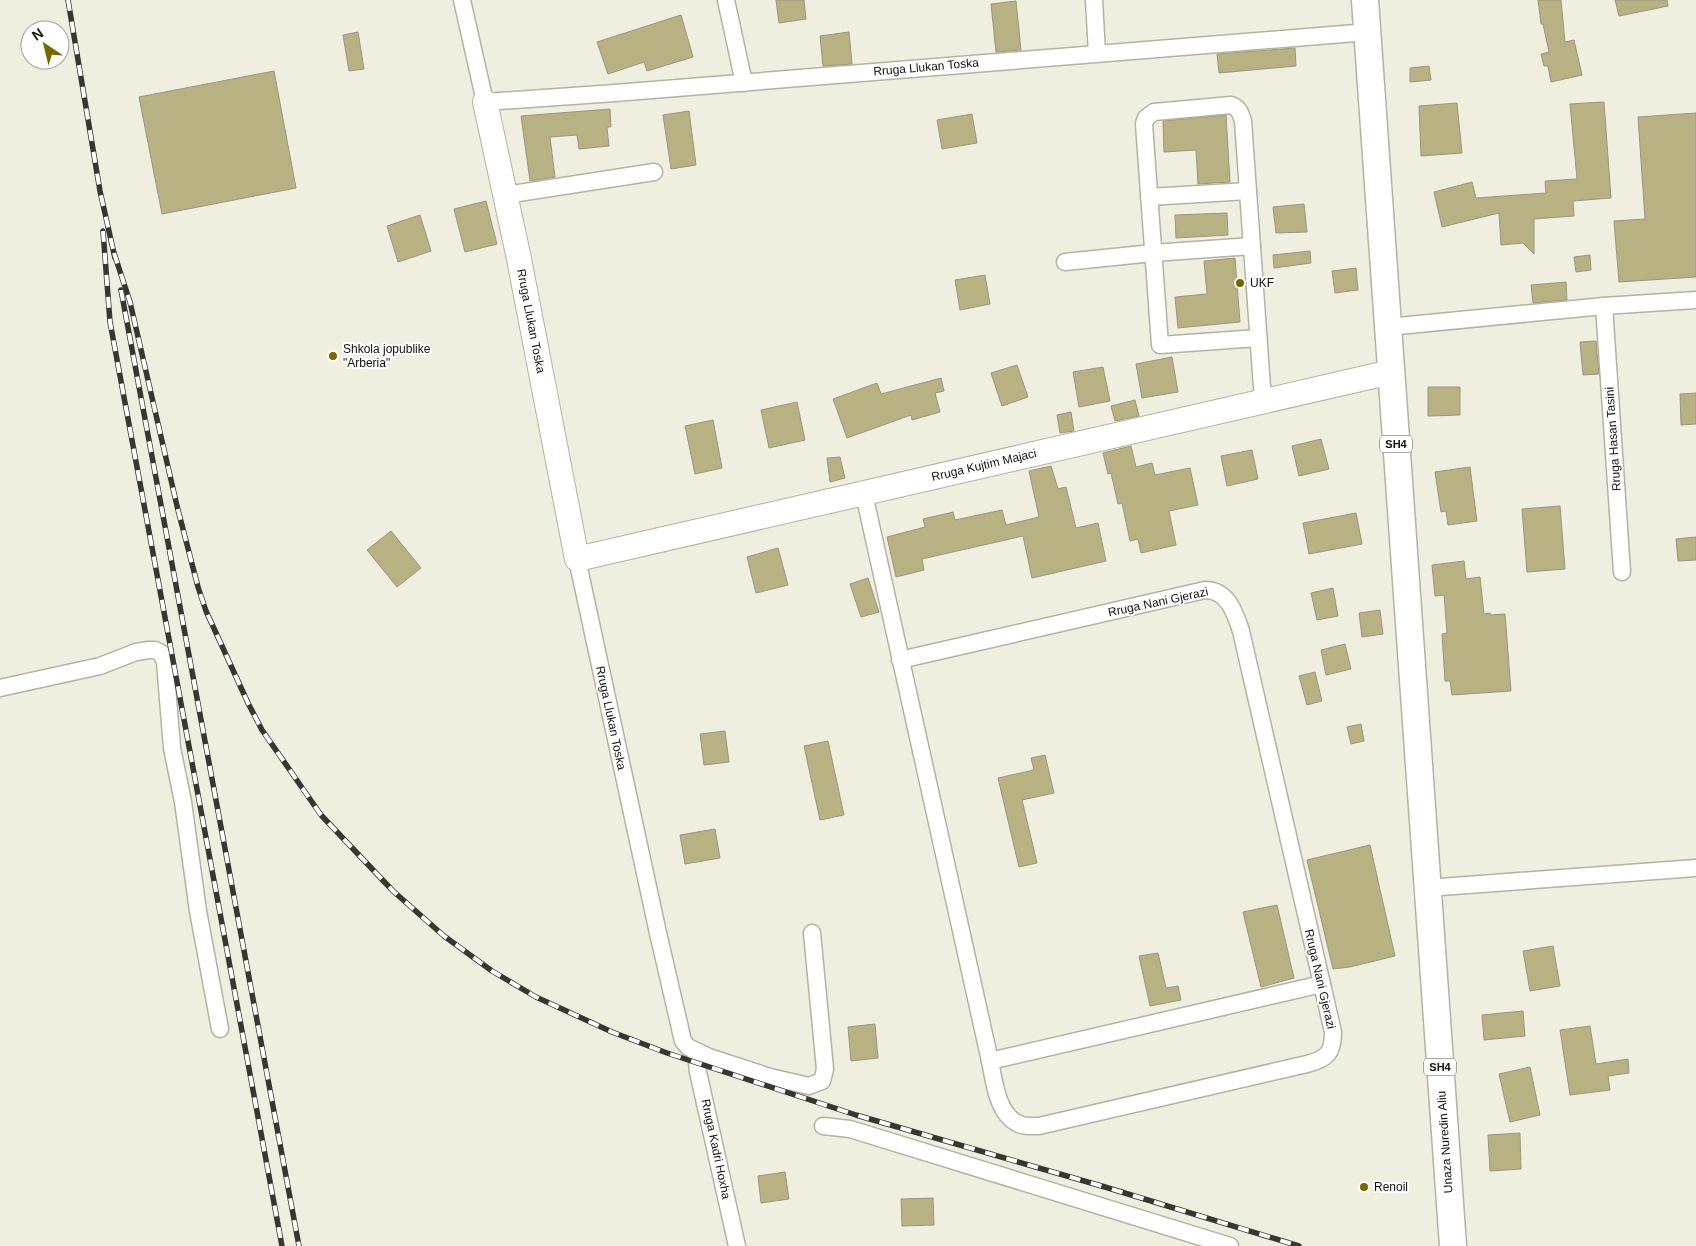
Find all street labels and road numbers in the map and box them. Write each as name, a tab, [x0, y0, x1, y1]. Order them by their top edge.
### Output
street label: Rruga Llukan Toska	[873, 55, 980, 79]
street label: Rruga Llukan Toska	[514, 268, 548, 375]
street label: Rruga Hasan Tasini	[1602, 386, 1624, 492]
road number: SH4	[1380, 436, 1412, 452]
street label: Rruga Kujtim Majaci	[930, 446, 1038, 484]
street label: Rruga Nani Gjerazi	[1107, 585, 1209, 619]
street label: Rruga Llukan Toska	[593, 665, 629, 772]
street label: Rruga Nani Gjerazi	[1302, 928, 1338, 1030]
road number: SH4	[1424, 1058, 1456, 1076]
street label: Unaza Nuredin Aliu	[1434, 1090, 1456, 1194]
street label: Rruga Kadri Hoxha	[699, 1098, 734, 1201]

